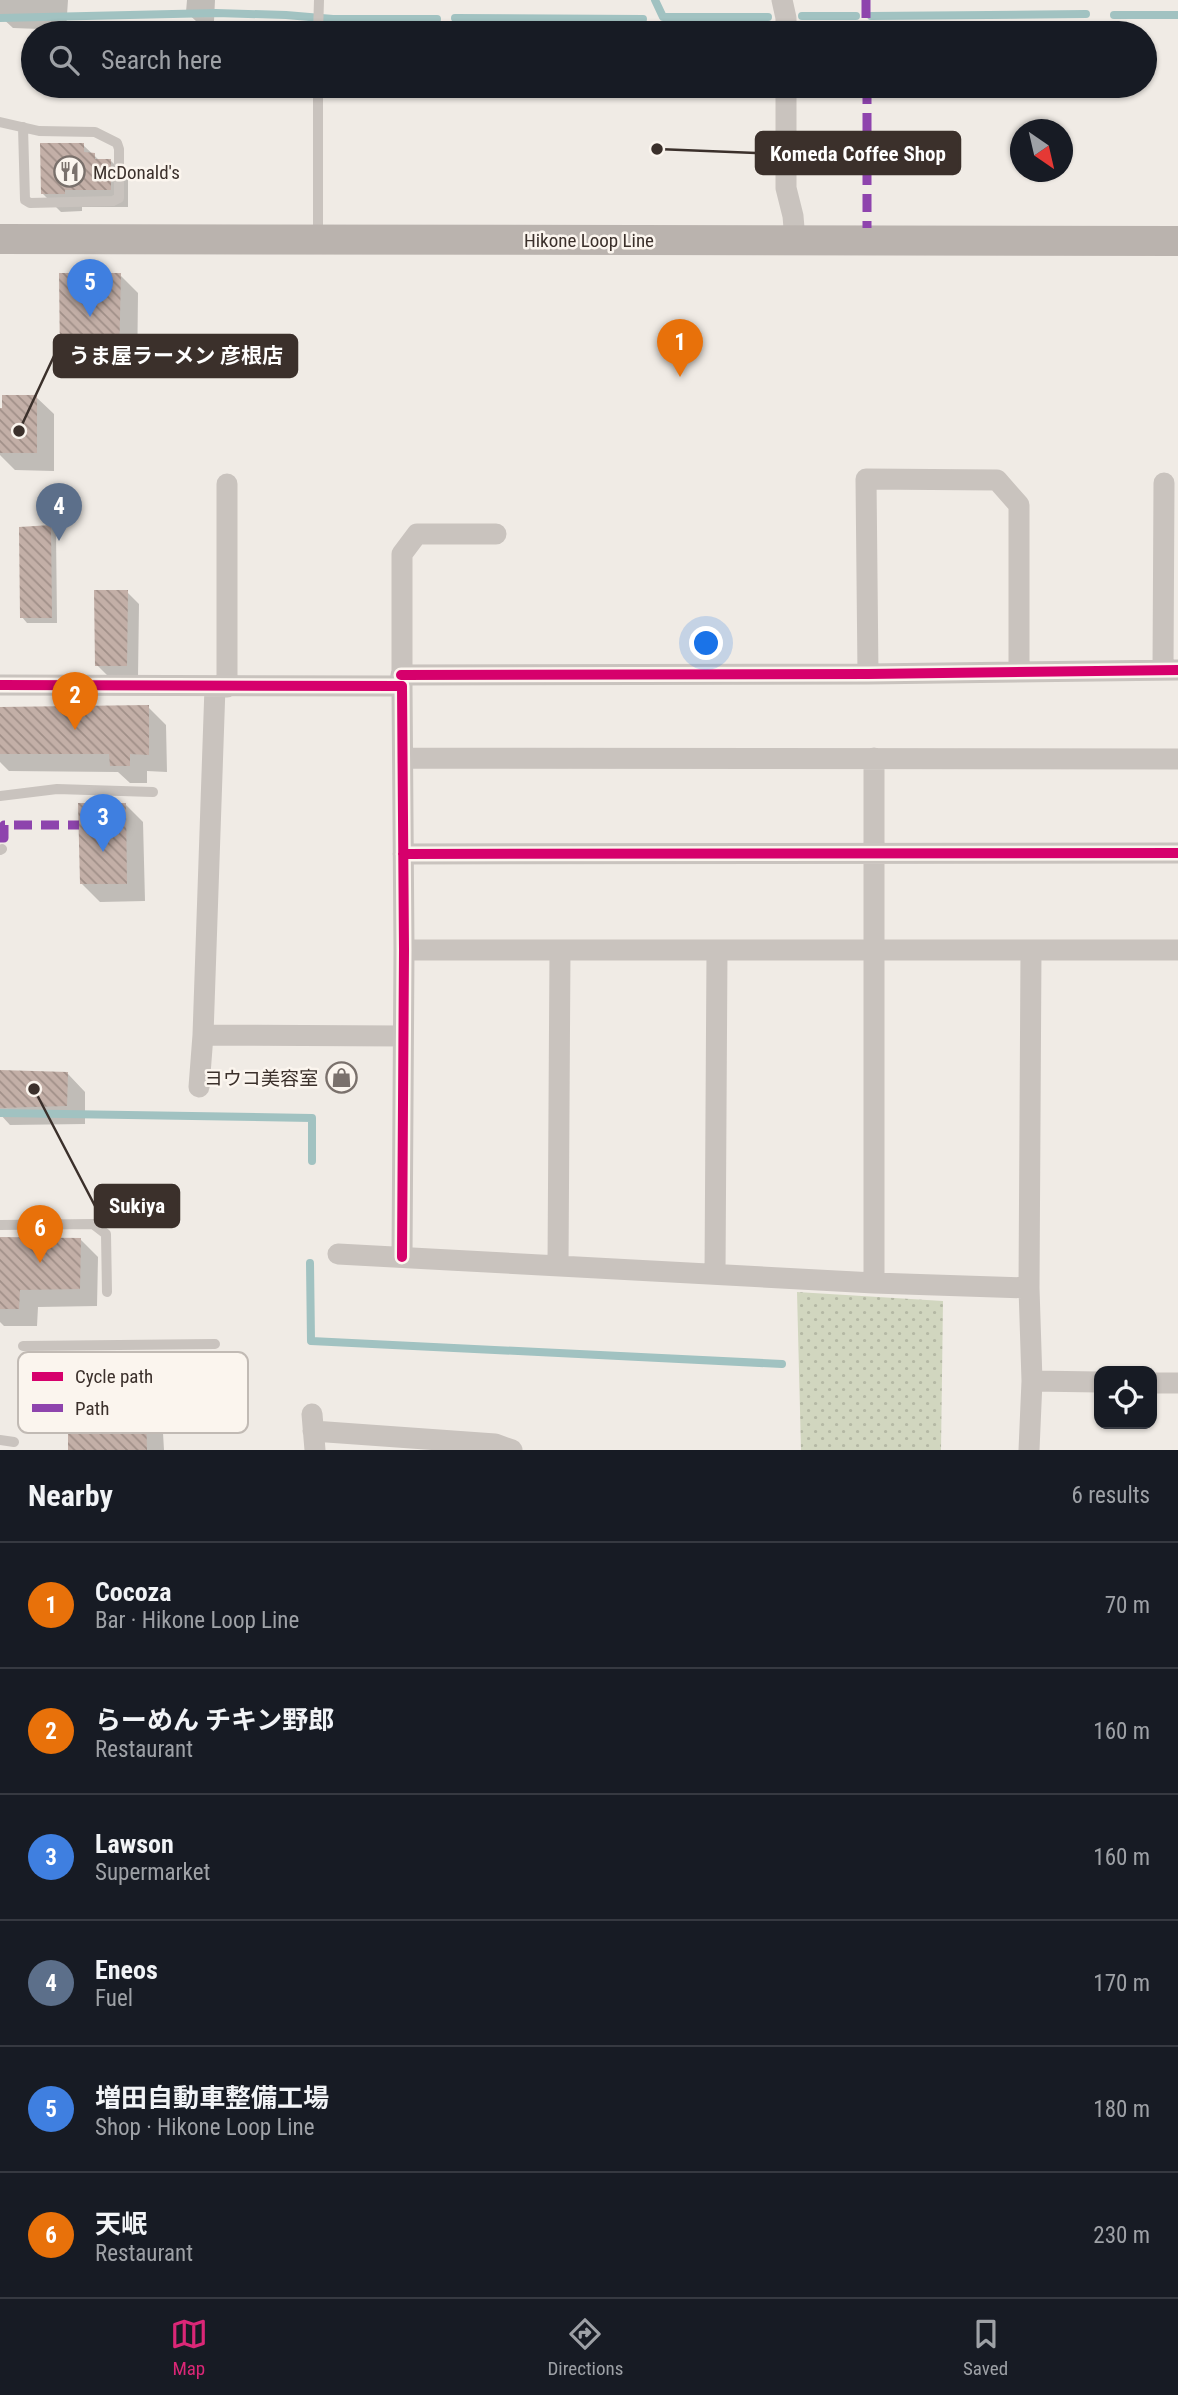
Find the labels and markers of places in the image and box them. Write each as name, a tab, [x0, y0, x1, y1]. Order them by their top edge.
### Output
callout: Komeda Coffee Shop	[756, 132, 960, 174]
restaurant icon: McDonald's	[53, 155, 87, 189]
place label: McDonald's	[93, 161, 180, 184]
pin: 5	[67, 259, 113, 317]
pin: 1	[657, 319, 703, 377]
callout: うま屋ラーメン 彦根店	[54, 335, 297, 377]
pin: 4	[36, 483, 82, 541]
pin: 2	[52, 672, 98, 730]
pin: 3	[80, 794, 126, 852]
shop icon: ヨウコ美容室	[324, 1061, 358, 1095]
place label: ヨウコ美容室	[204, 1067, 318, 1090]
callout: Sukiya	[95, 1185, 179, 1227]
pin: 6	[17, 1205, 63, 1263]

